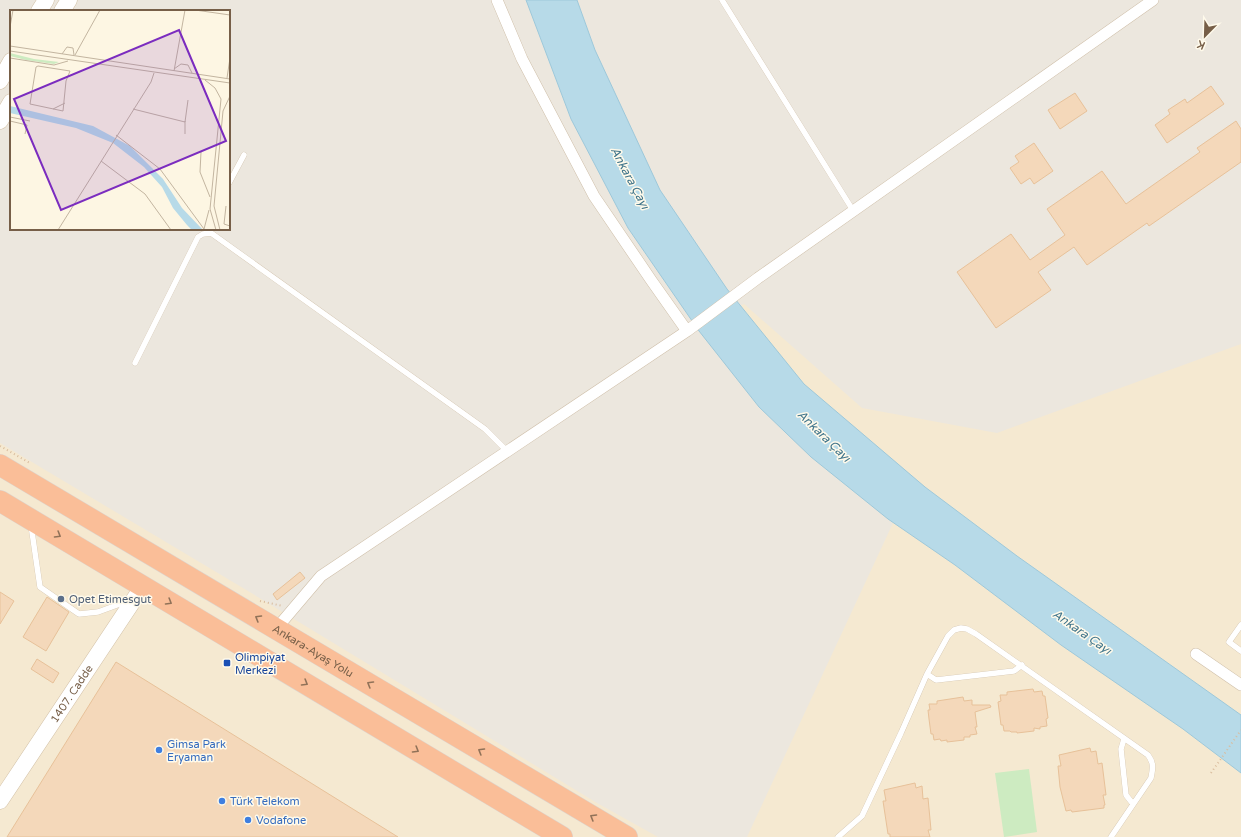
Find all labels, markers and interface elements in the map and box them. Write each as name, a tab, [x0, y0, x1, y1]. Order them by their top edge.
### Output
inset map	[10, 10, 230, 230]
north arrow	[1185, 16, 1225, 56]
text: K	[1195, 37, 1207, 52]
water label: Ankara Çayı	[608, 145, 653, 212]
water label: Ankara Çayı	[795, 407, 854, 465]
one-way arrow	[54, 530, 61, 537]
place label: Opet Etimesgut	[69, 593, 151, 606]
marker: Opet Etimesgut	[56, 594, 66, 604]
one-way arrow	[165, 597, 172, 604]
water label: Ankara Çayı	[1050, 607, 1115, 658]
one-way arrow	[255, 615, 262, 623]
street label: Ankara-Ayaş Yolu	[270, 622, 356, 680]
place label: Olimpiyat Merkezi	[235, 651, 285, 677]
marker: Olimpiyat Merkezi	[222, 658, 232, 668]
street label: 1407. Cadde	[48, 662, 96, 725]
one-way arrow	[301, 678, 308, 685]
one-way arrow	[367, 682, 374, 689]
place label: Gimsa Park Eryaman	[167, 738, 226, 764]
marker: Gimsa Park Eryaman	[154, 745, 164, 755]
one-way arrow	[412, 745, 419, 752]
one-way arrow	[478, 748, 485, 755]
place label: Türk Telekom	[230, 795, 300, 808]
marker: Türk Telekom	[217, 796, 227, 806]
place label: Vodafone	[256, 814, 306, 827]
marker: Vodafone	[243, 815, 253, 825]
one-way arrow	[590, 815, 597, 822]

